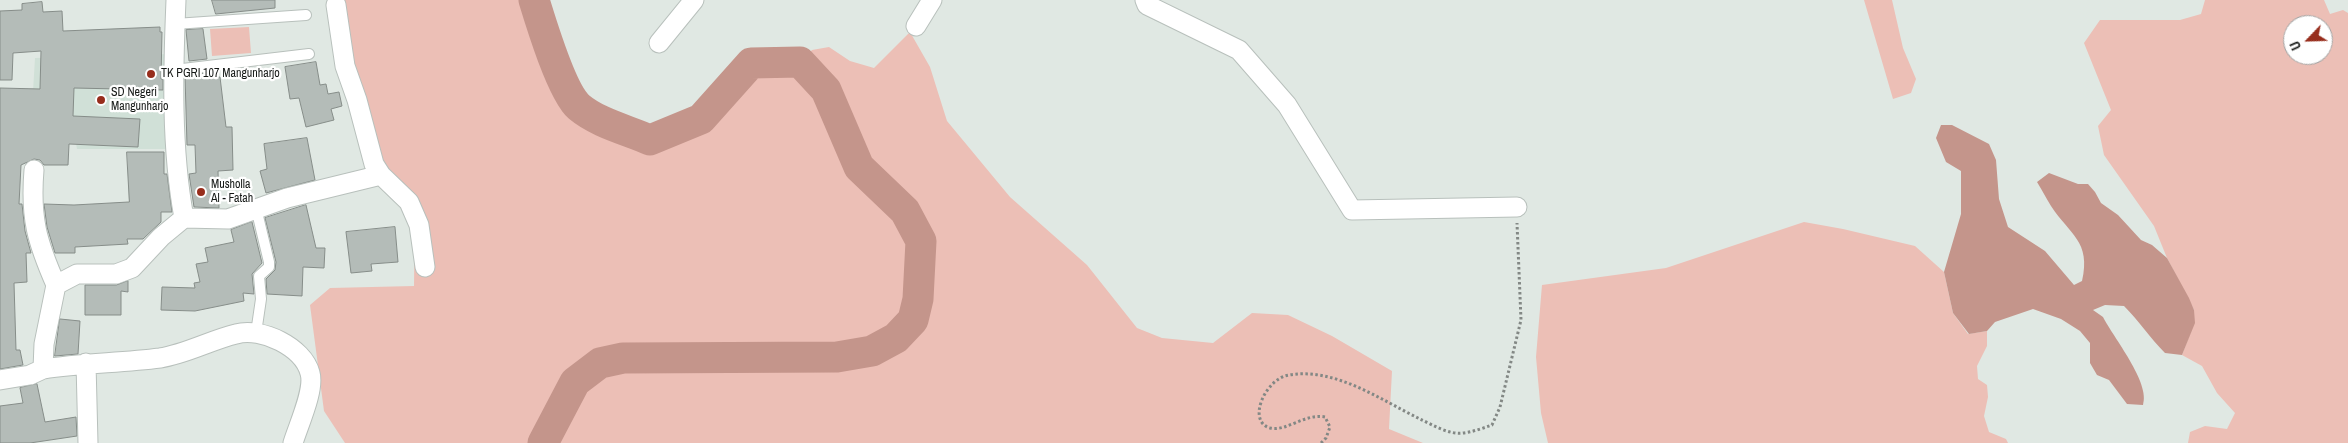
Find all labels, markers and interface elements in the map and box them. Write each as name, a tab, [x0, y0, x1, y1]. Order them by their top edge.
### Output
north arrow	[2283, 15, 2333, 65]
text: U	[2285, 38, 2305, 53]
place label: TK PGRI 107 Mangunharjo	[161, 67, 280, 81]
marker: TK PGRI 107 Mangunharjo	[145, 68, 157, 80]
place label: SD Negeri Mangunharjo	[111, 86, 168, 114]
marker: SD Negeri Mangunharjo	[95, 94, 107, 106]
place label: Musholla Al - Fatah	[211, 178, 253, 206]
marker: Musholla Al - Fatah	[195, 186, 207, 198]

